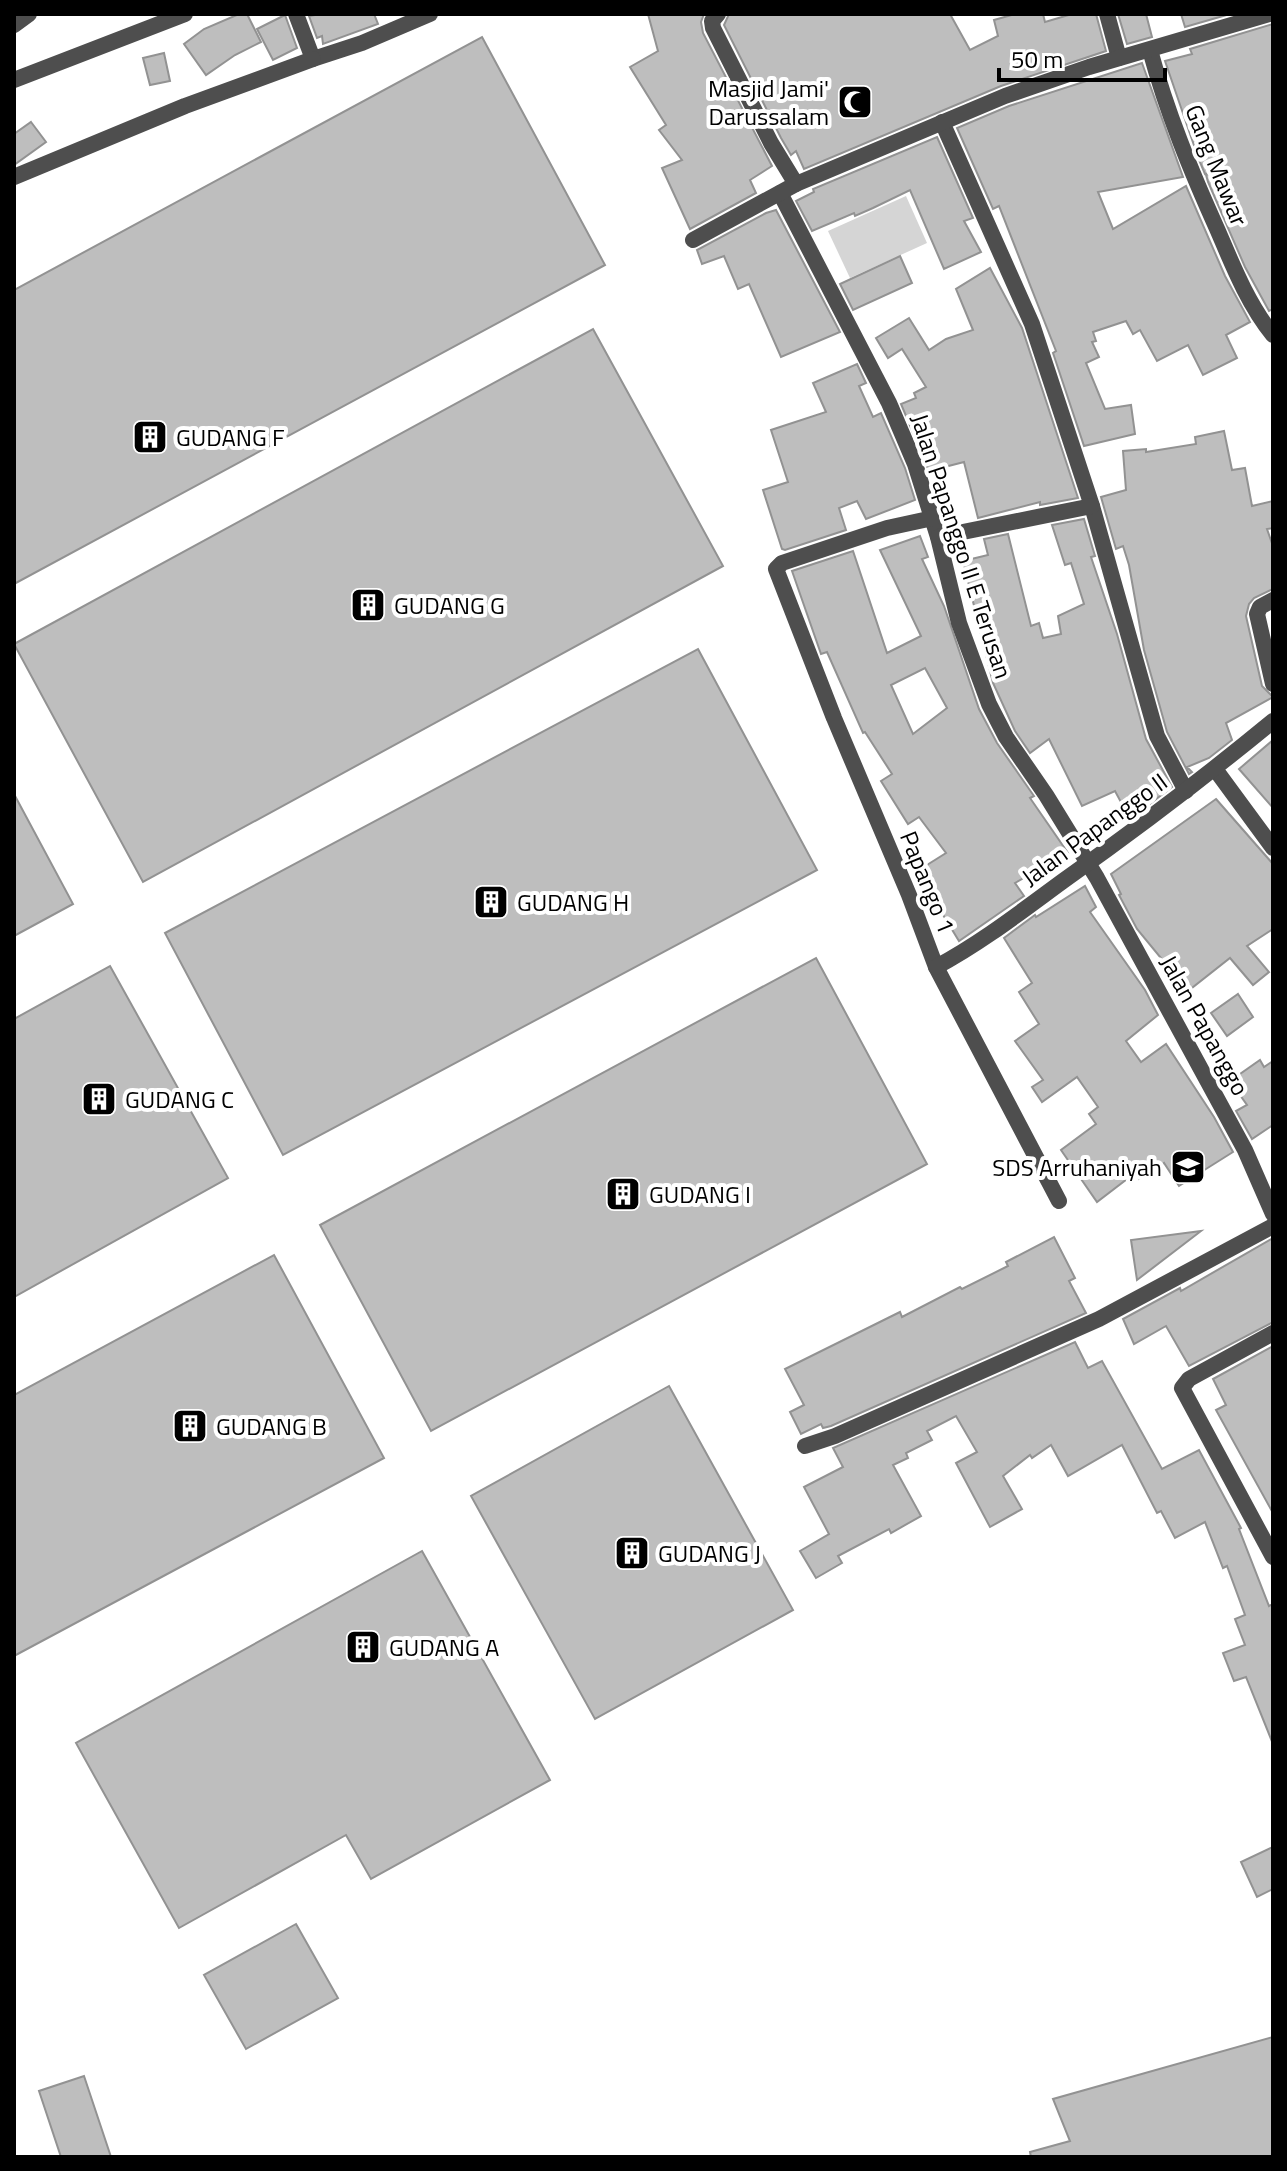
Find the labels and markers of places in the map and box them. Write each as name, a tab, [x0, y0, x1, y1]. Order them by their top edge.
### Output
place label: Masjid Jami' Darussalam	[708, 70, 829, 134]
mosque icon: Masjid Jami' Darussalam	[836, 83, 874, 121]
building icon: GUDANG F	[131, 418, 169, 456]
place label: GUDANG F	[176, 419, 285, 455]
building icon: GUDANG G	[349, 586, 387, 624]
place label: GUDANG G	[394, 587, 505, 623]
building icon: GUDANG H	[472, 883, 510, 921]
place label: GUDANG H	[517, 884, 629, 920]
building icon: GUDANG C	[80, 1080, 118, 1118]
place label: GUDANG C	[125, 1081, 234, 1117]
school or university icon: SDS Arruhaniyah	[1169, 1148, 1207, 1186]
place label: SDS Arruhaniyah	[992, 1149, 1162, 1185]
building icon: GUDANG I	[604, 1175, 642, 1213]
place label: GUDANG I	[649, 1176, 751, 1212]
building icon: GUDANG B	[171, 1407, 209, 1445]
place label: GUDANG B	[216, 1408, 327, 1444]
building icon: GUDANG J	[613, 1534, 651, 1572]
place label: GUDANG J	[658, 1535, 761, 1571]
building icon: GUDANG A	[344, 1628, 382, 1666]
place label: GUDANG A	[389, 1629, 499, 1665]

